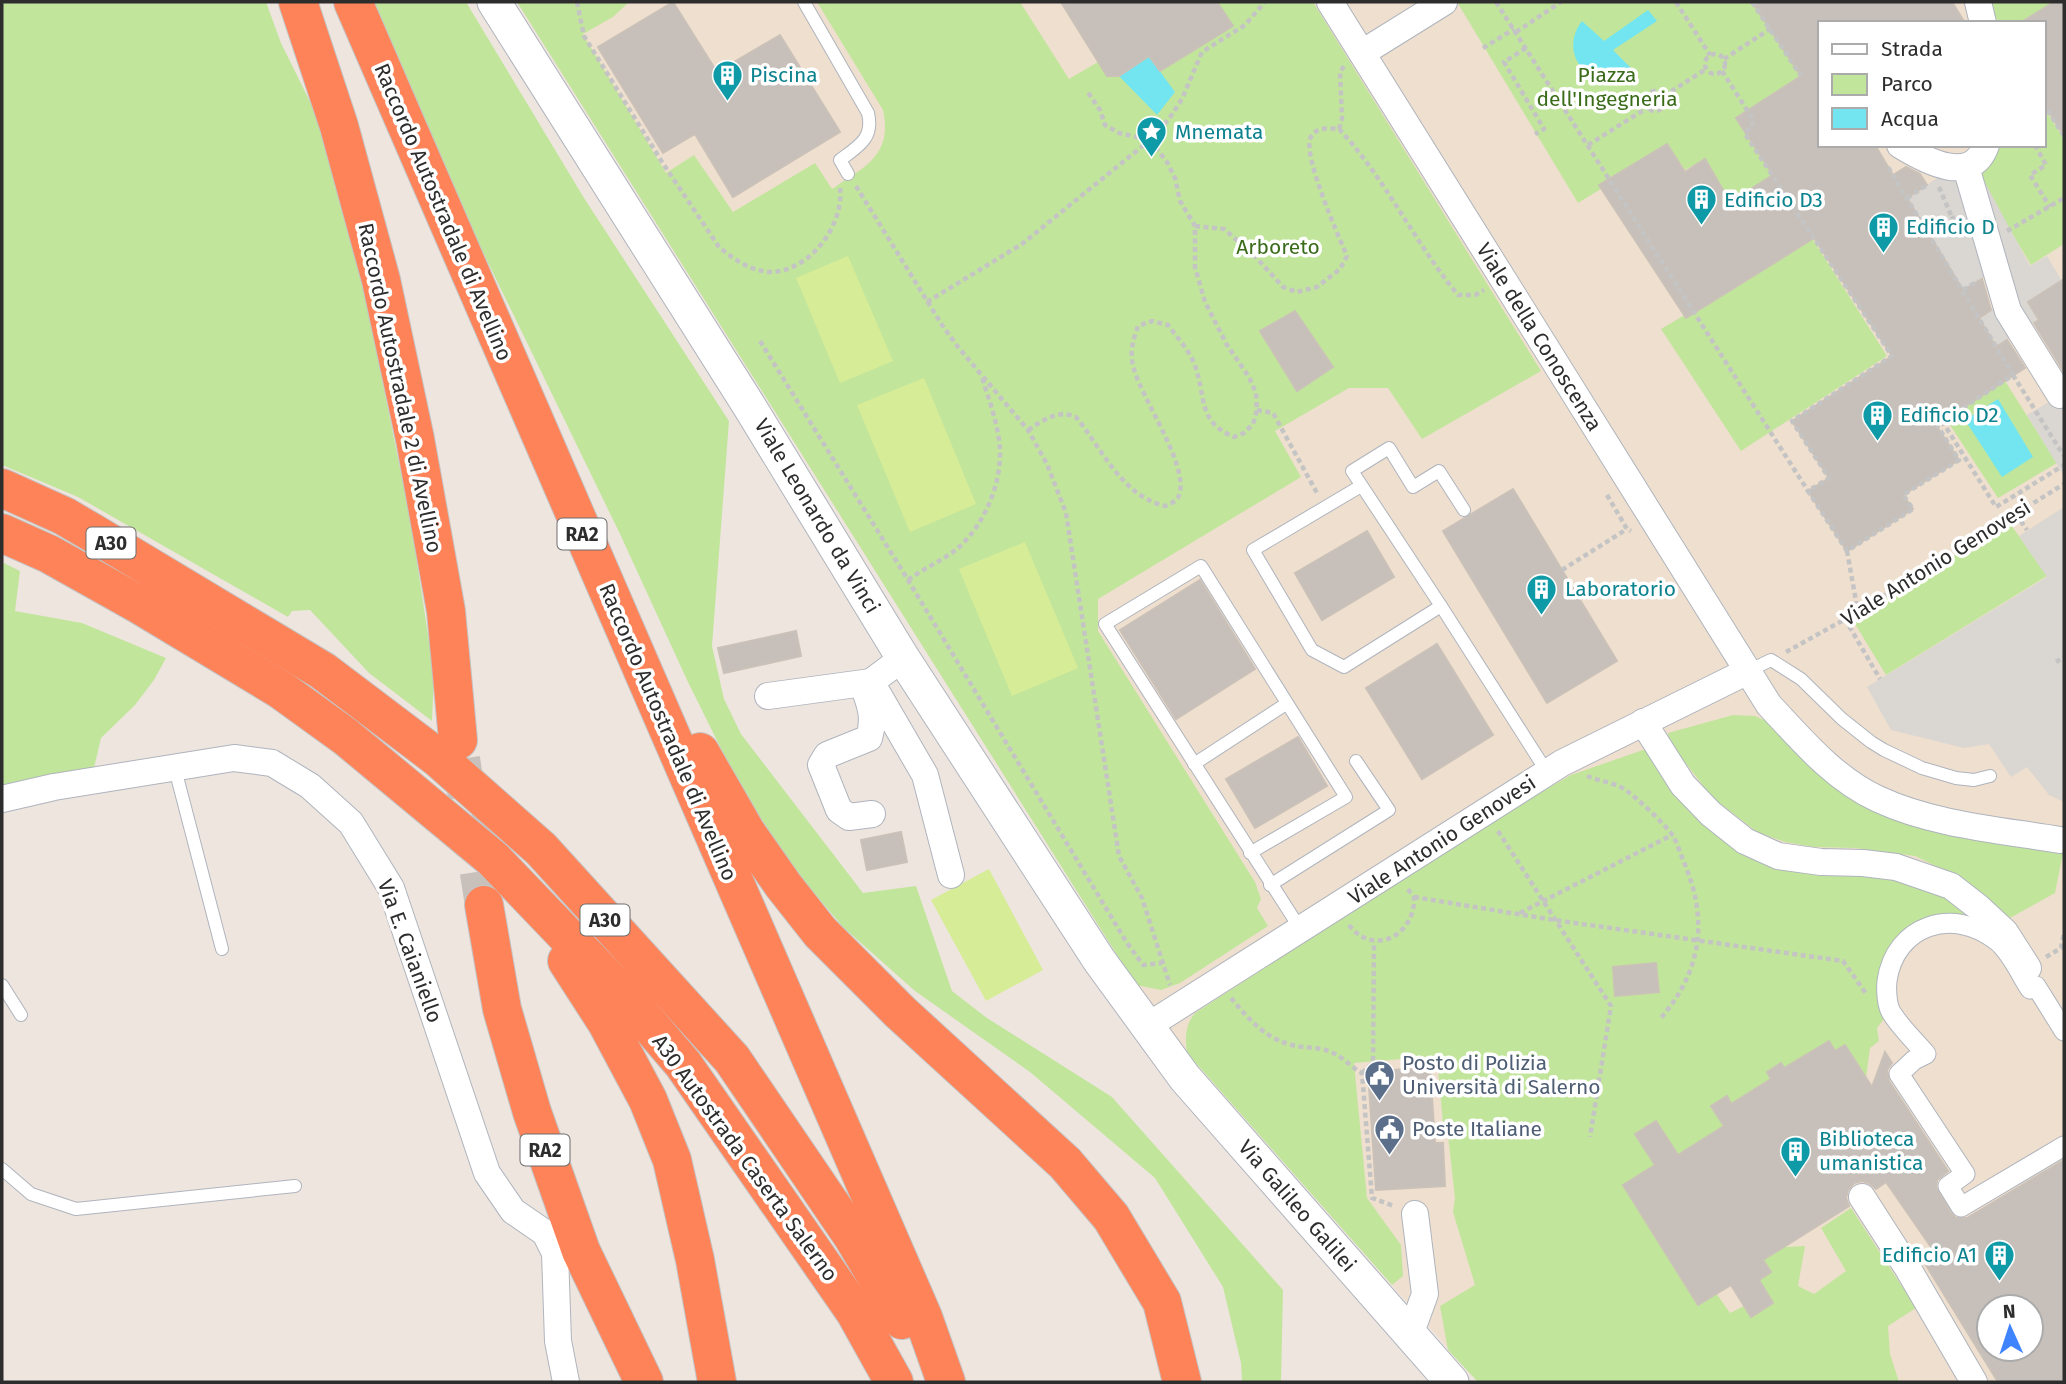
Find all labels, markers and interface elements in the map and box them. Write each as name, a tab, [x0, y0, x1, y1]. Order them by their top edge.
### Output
legend	[1818, 21, 2045, 147]
text: Strada	[1881, 36, 1943, 62]
building icon: Piscina	[710, 58, 744, 102]
street label: Raccordo Autostradale di Avellino	[368, 59, 518, 365]
place label: Piscina	[750, 62, 818, 88]
park label: Piazza dell'Ingegneria	[1536, 62, 1678, 112]
text: Parco	[1881, 71, 1933, 97]
text: Acqua	[1881, 106, 1939, 132]
place icon: Mnemata	[1135, 115, 1169, 159]
place label: Mnemata	[1175, 119, 1263, 145]
building icon: Edificio D3	[1684, 183, 1718, 227]
place label: Edificio D3	[1724, 187, 1823, 213]
building icon: Edificio D	[1866, 210, 1900, 254]
place label: Edificio D	[1906, 214, 1995, 240]
street label: Raccordo Autostradale 2 di Avellino	[352, 221, 448, 555]
park label: Arboreto	[1236, 234, 1320, 260]
street label: Viale della Conoscenza	[1471, 238, 1607, 436]
building icon: Edificio D2	[1860, 398, 1894, 442]
place label: Edificio D2	[1900, 402, 1999, 428]
street label: Viale Leonardo da Vinci	[749, 414, 885, 618]
street label: Viale Antonio Genovesi	[1837, 494, 2035, 632]
road number: RA2	[558, 519, 606, 550]
road number: A30	[86, 528, 136, 558]
building icon: Laboratorio	[1525, 572, 1559, 616]
place label: Laboratorio	[1565, 576, 1676, 602]
street label: Raccordo Autostradale di Avellino	[593, 579, 743, 885]
street label: Viale Antonio Genovesi	[1343, 770, 1541, 910]
street label: Via E. Caianiello	[372, 876, 448, 1026]
road number: A30	[580, 904, 630, 936]
street label: A30 Autostrada Caserta Salerno	[647, 1030, 843, 1286]
place label: Posto di Polizia Università di Salerno	[1402, 1050, 1601, 1100]
public building icon: Posto di Polizia Università di Salerno	[1362, 1058, 1396, 1102]
public building icon: Poste Italiane	[1372, 1112, 1406, 1156]
place label: Poste Italiane	[1412, 1116, 1542, 1142]
place label: Biblioteca umanistica	[1819, 1126, 1923, 1176]
road number: RA2	[520, 1134, 570, 1166]
building icon: Biblioteca umanistica	[1779, 1134, 1813, 1178]
street label: Via Galileo Galilei	[1233, 1135, 1361, 1277]
building icon: Edificio A1	[1983, 1238, 2017, 1282]
place label: Edificio A1	[1882, 1242, 1977, 1268]
north arrow	[1975, 1293, 2045, 1363]
text: N	[2002, 1300, 2016, 1323]

